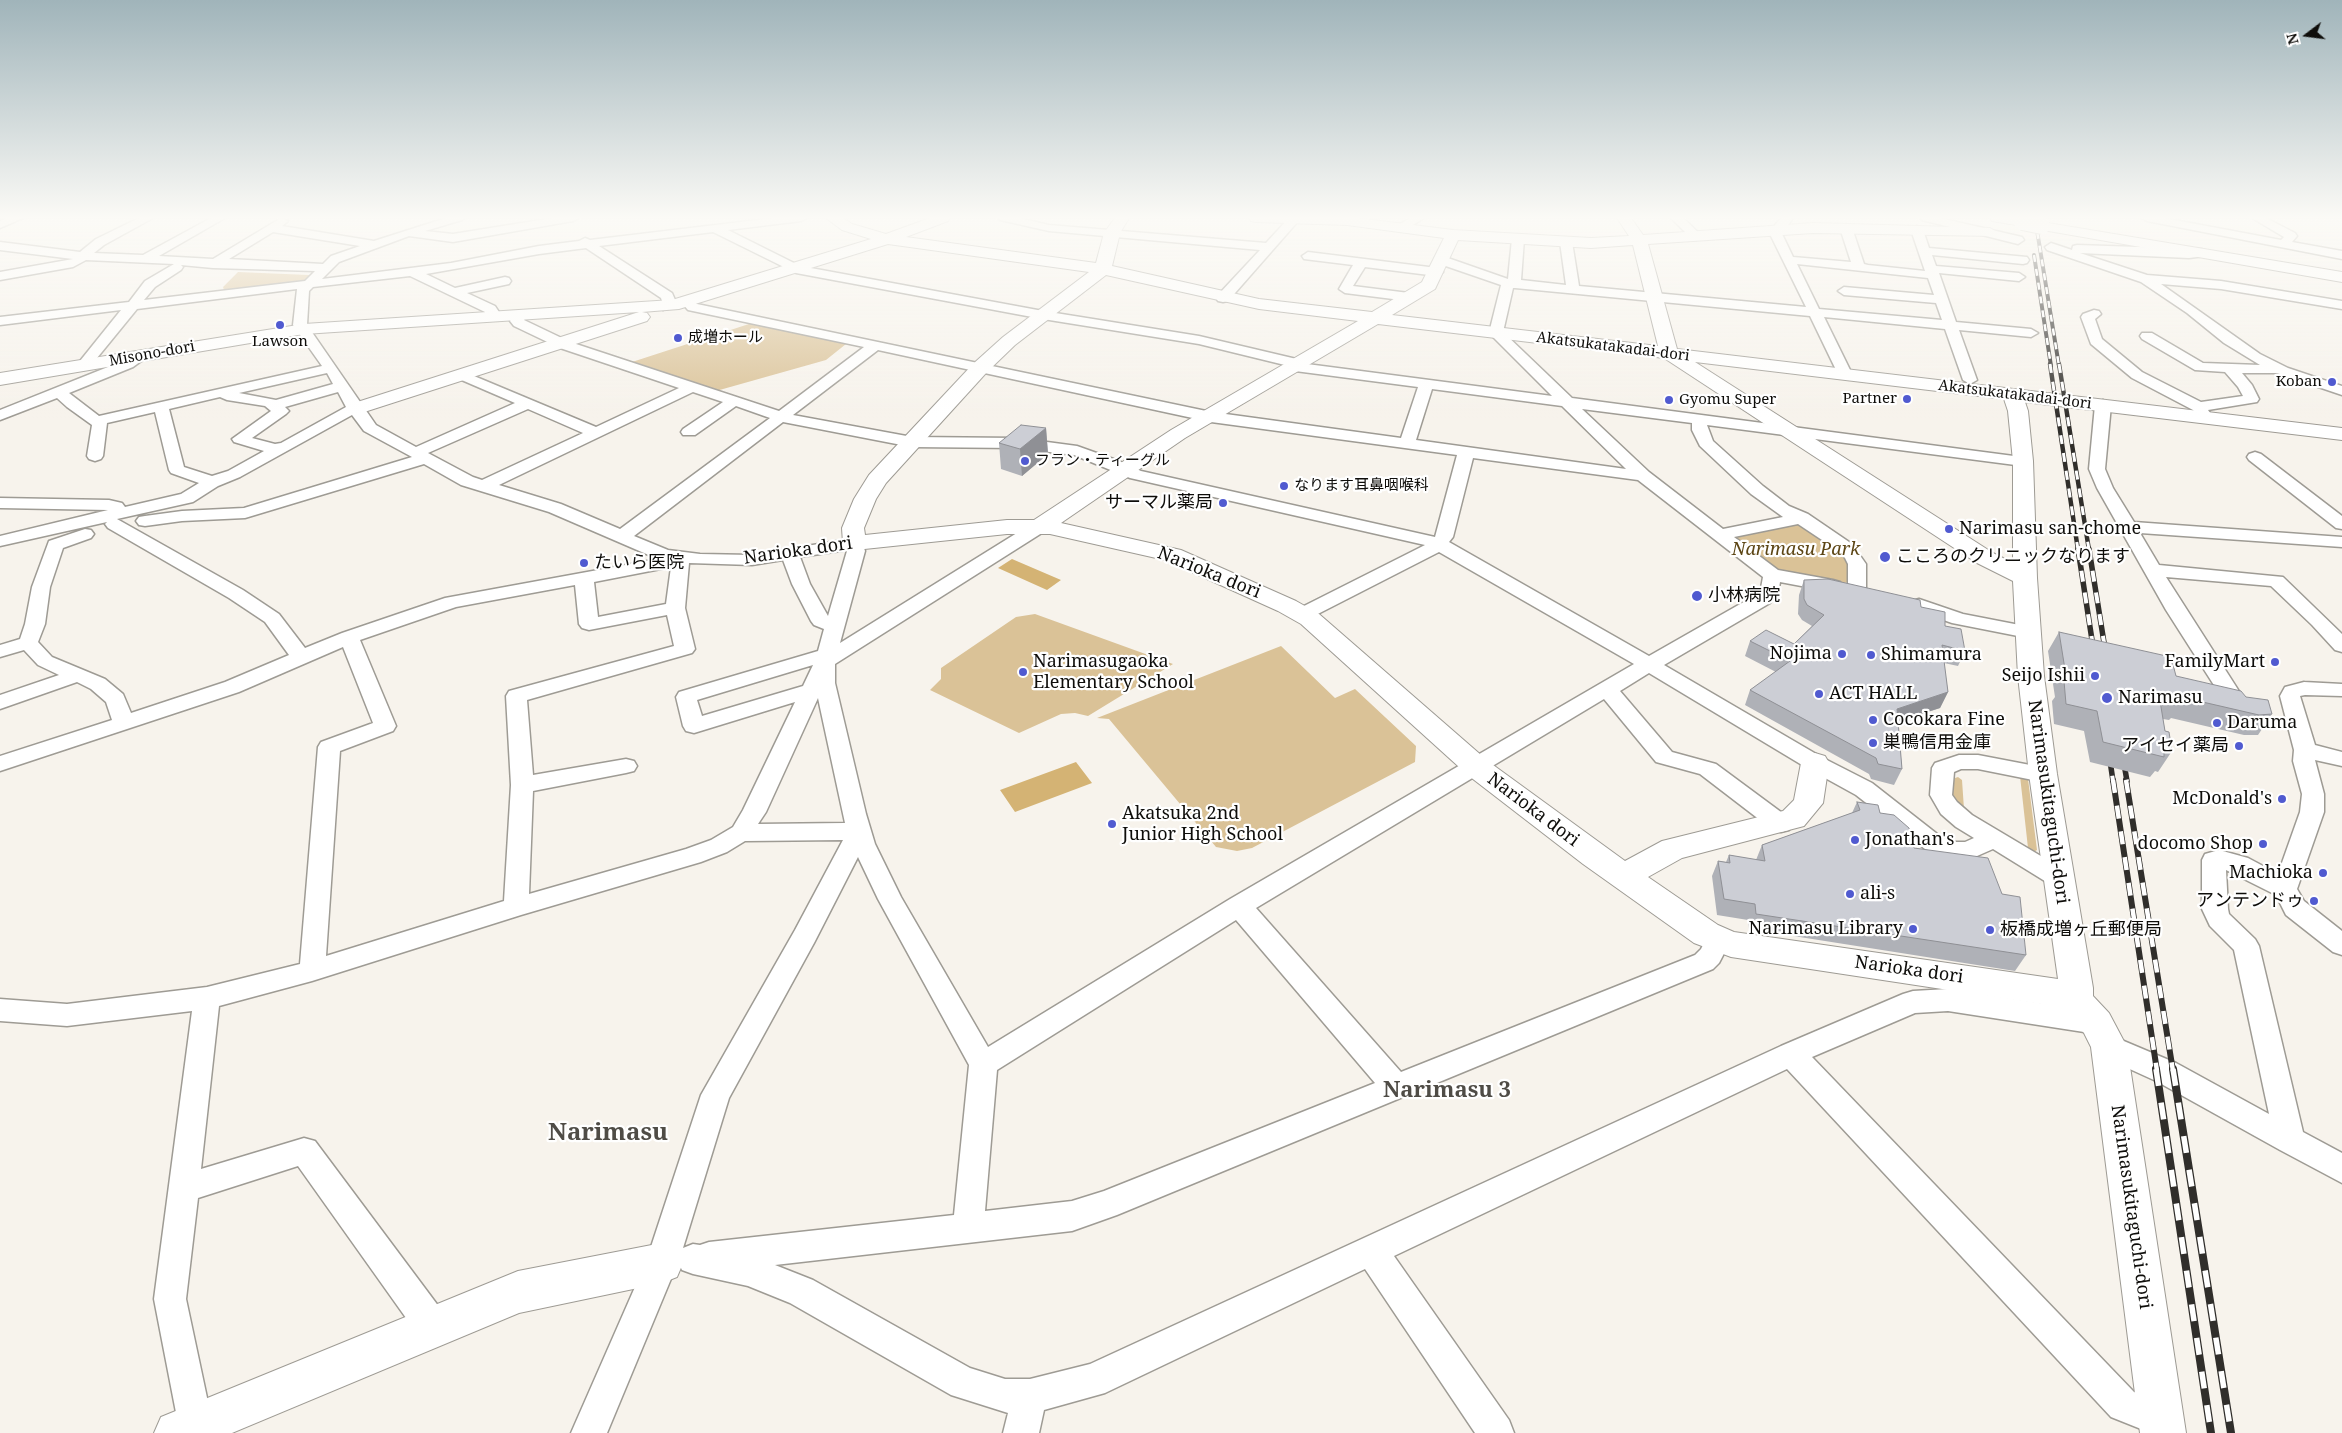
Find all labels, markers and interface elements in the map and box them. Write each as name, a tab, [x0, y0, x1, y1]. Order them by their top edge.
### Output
north arrow	[2282, 10, 2332, 60]
text: N	[2281, 31, 2303, 47]
marker: Lawson	[274, 319, 286, 331]
place label: 成増ホール	[688, 329, 763, 347]
street label: Akatsukatakadai-dori	[1535, 329, 1691, 365]
marker: 成増ホール	[672, 332, 684, 344]
place label: Lawson	[252, 333, 308, 351]
street label: Misono-dori	[108, 338, 196, 370]
place label: Koban	[2276, 373, 2322, 391]
marker: Koban	[2326, 376, 2338, 388]
street label: Akatsukatakadai-dori	[1937, 377, 2093, 413]
place label: Partner	[1842, 390, 1897, 408]
place label: Gyomu Super	[1679, 391, 1776, 409]
marker: Partner	[1901, 393, 1913, 405]
marker: Gyomu Super	[1663, 394, 1675, 406]
place label: フラン・ティーグル	[1035, 452, 1170, 470]
marker: フラン・ティーグル	[1019, 455, 1031, 467]
place label: なります耳鼻咽喉科	[1294, 477, 1429, 495]
marker: なります耳鼻咽喉科	[1278, 480, 1290, 492]
place label: サーマル薬局	[1105, 492, 1213, 514]
marker: サーマル薬局	[1217, 497, 1229, 509]
place label: Narimasu san-chome	[1959, 518, 2141, 540]
marker: Narimasu san-chome	[1943, 523, 1955, 535]
street label: Narioka dori	[742, 533, 854, 569]
park label: Narimasu Park	[1732, 539, 1860, 561]
street label: Narioka dori	[1154, 542, 1264, 604]
place label: こころのクリニックなります	[1896, 546, 2130, 568]
marker: こころのクリニックなります	[1878, 550, 1892, 564]
place label: たいら医院	[594, 552, 684, 574]
marker: たいら医院	[578, 557, 590, 569]
place label: 小林病院	[1708, 585, 1780, 607]
marker: 小林病院	[1690, 589, 1704, 603]
place label: Nojima	[1770, 643, 1832, 665]
place label: Shimamura	[1881, 644, 1982, 666]
marker: Nojima	[1836, 648, 1848, 660]
marker: Shimamura	[1865, 649, 1877, 661]
place label: Narimasugaoka Elementary School	[1033, 651, 1194, 694]
place label: FamilyMart	[2165, 651, 2265, 673]
marker: FamilyMart	[2269, 656, 2281, 668]
place label: Seijo Ishii	[2002, 665, 2085, 687]
marker: Narimasugaoka Elementary School	[1017, 666, 1029, 678]
marker: Seijo Ishii	[2089, 670, 2101, 682]
place label: ACT HALL	[1829, 683, 1917, 705]
place label: Narimasu	[2118, 687, 2203, 709]
marker: ACT HALL	[1813, 688, 1825, 700]
marker: Narimasu	[2100, 691, 2114, 705]
street label: Narimasukitaguchi-dori	[2023, 699, 2073, 905]
place label: Cocokara Fine	[1883, 709, 2005, 731]
place label: Daruma	[2227, 712, 2297, 734]
marker: Cocokara Fine	[1867, 714, 1879, 726]
marker: Daruma	[2211, 717, 2223, 729]
place label: 巣鴨信用金庫	[1883, 732, 1991, 754]
place label: アイセイ薬局	[2121, 735, 2229, 757]
marker: 巣鴨信用金庫	[1867, 737, 1879, 749]
marker: アイセイ薬局	[2233, 740, 2245, 752]
street label: Narioka dori	[1483, 768, 1583, 852]
place label: McDonald's	[2172, 788, 2272, 810]
marker: McDonald's	[2276, 793, 2288, 805]
place label: Akatsuka 2nd Junior High School	[1122, 803, 1283, 846]
marker: Akatsuka 2nd Junior High School	[1106, 818, 1118, 830]
place label: Jonathan's	[1865, 829, 1954, 851]
place label: docomo Shop	[2138, 833, 2253, 855]
marker: Jonathan's	[1849, 834, 1861, 846]
marker: docomo Shop	[2257, 838, 2269, 850]
place label: Machioka	[2229, 862, 2313, 884]
marker: Machioka	[2317, 867, 2329, 879]
place label: ali-s	[1860, 883, 1895, 905]
marker: ali-s	[1844, 888, 1856, 900]
place label: アンテンドゥ	[2196, 890, 2304, 912]
marker: アンテンドゥ	[2308, 895, 2320, 907]
place label: Narimasu Library	[1749, 918, 1903, 940]
place label: 板橋成増ヶ丘郵便局	[2000, 919, 2162, 941]
marker: Narimasu Library	[1907, 923, 1919, 935]
marker: 板橋成増ヶ丘郵便局	[1984, 924, 1996, 936]
street label: Narioka dori	[1853, 952, 1965, 988]
district label: Narimasu 3	[1383, 1078, 1511, 1104]
street label: Narimasukitaguchi-dori	[2106, 1104, 2156, 1310]
district label: Narimasu	[548, 1119, 668, 1147]

